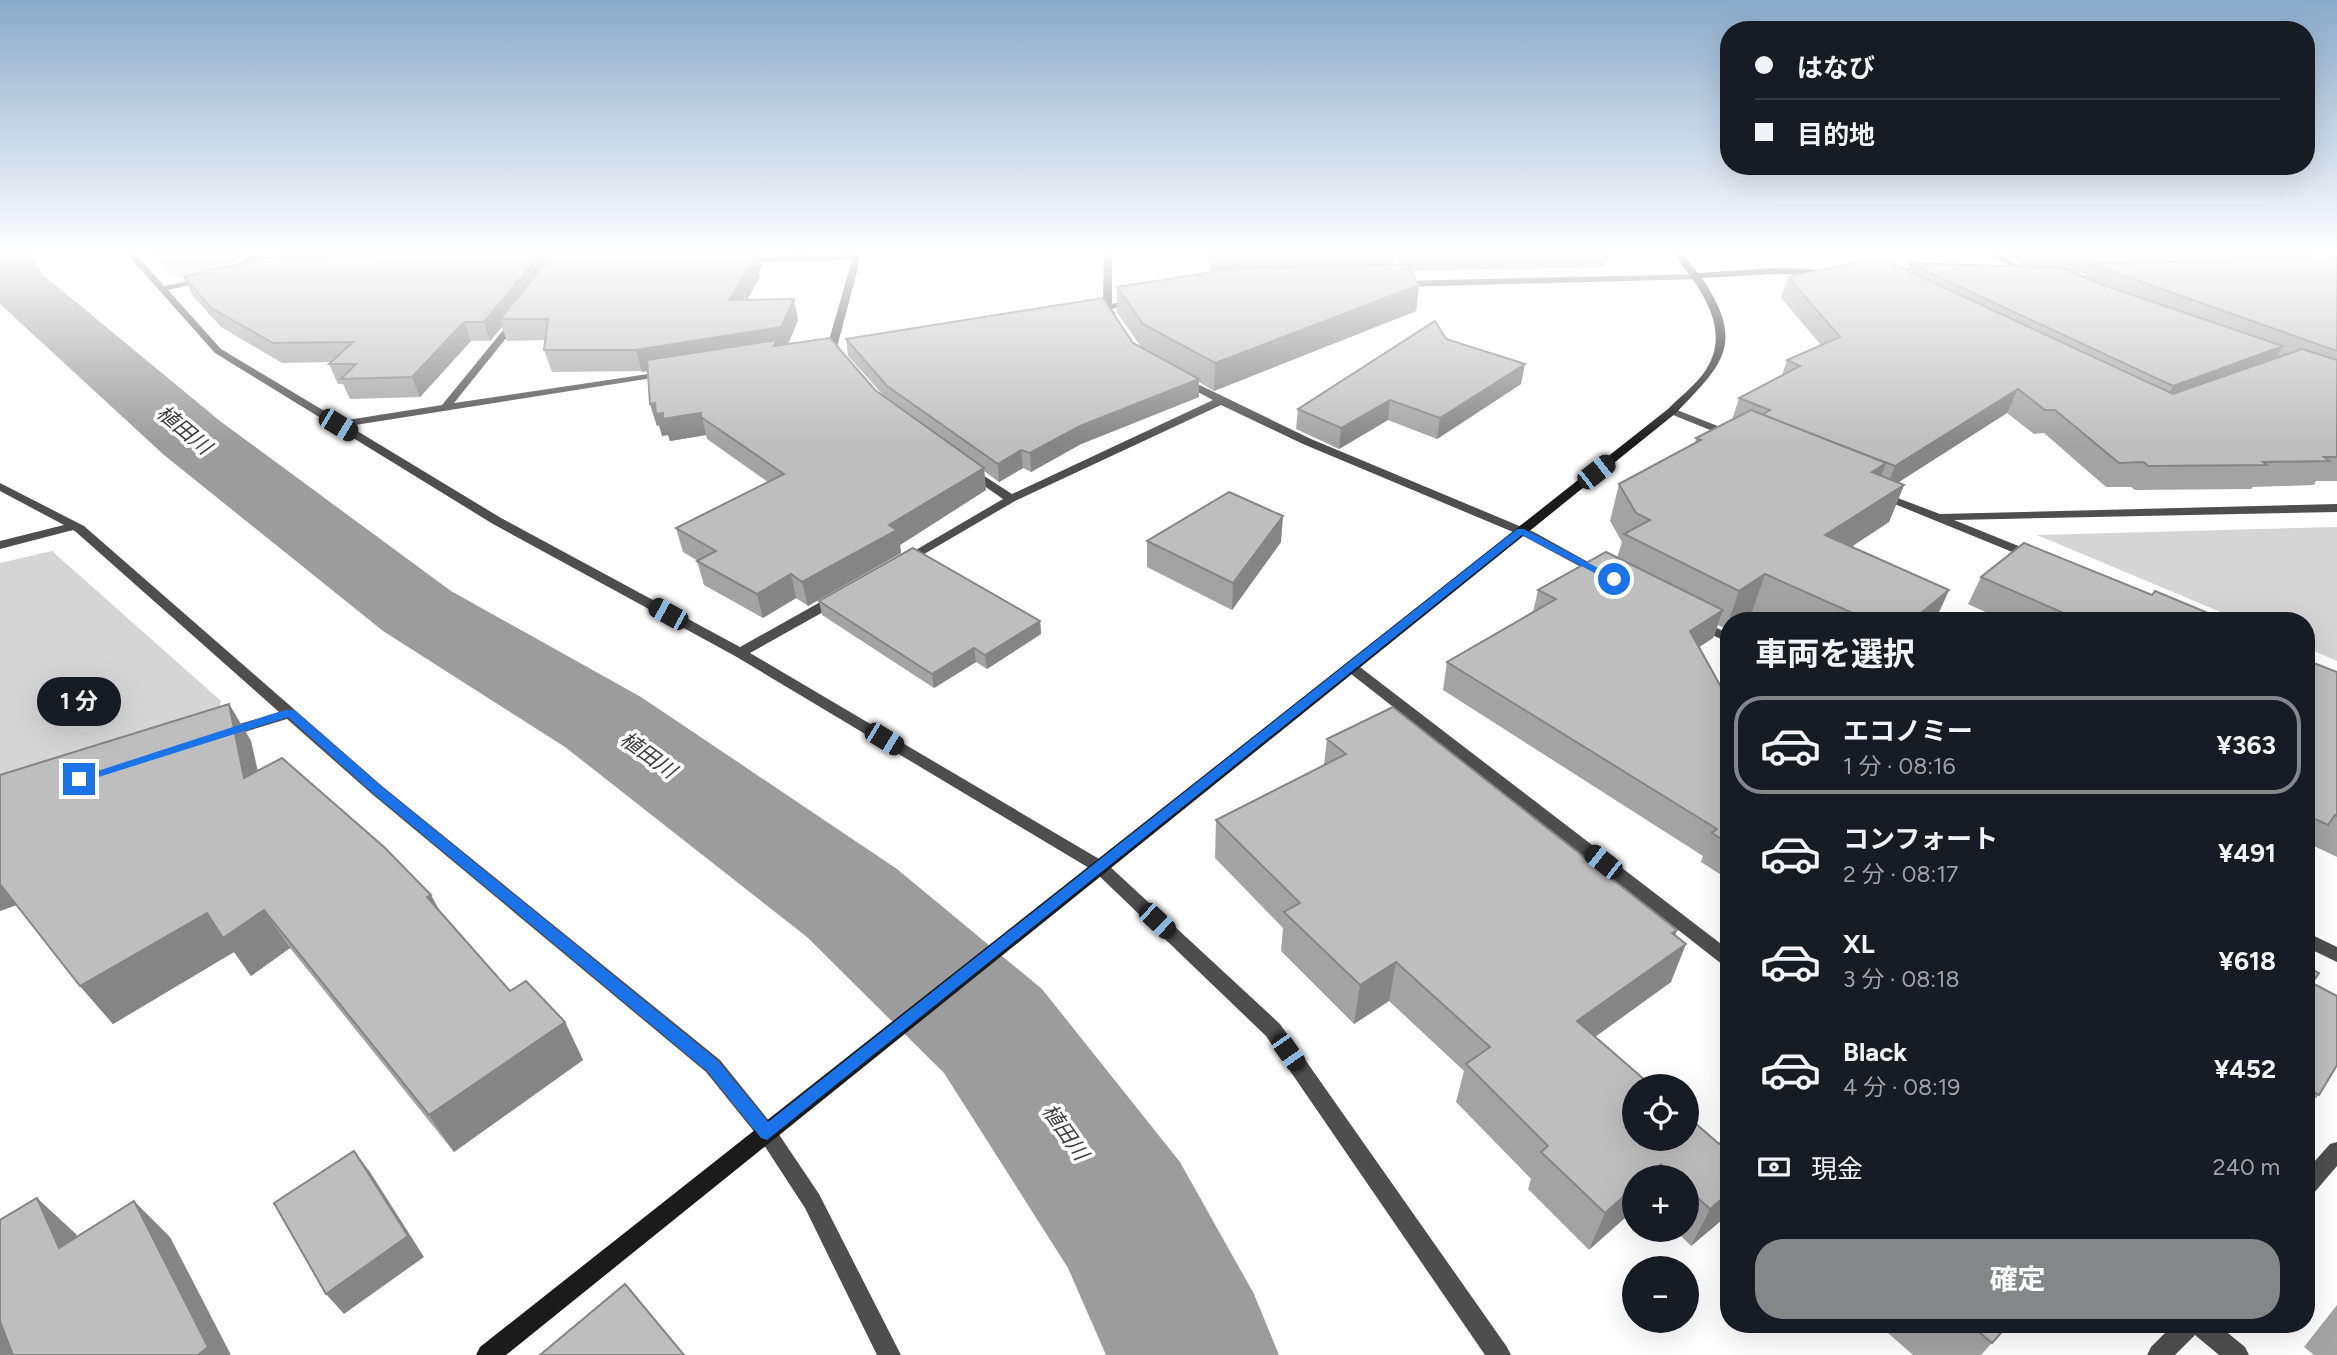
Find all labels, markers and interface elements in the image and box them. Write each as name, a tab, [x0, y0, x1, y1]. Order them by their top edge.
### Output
text: はなび	[1797, 52, 1875, 84]
text: 目的地	[1797, 119, 1875, 151]
water label: 植田川	[152, 400, 218, 461]
car	[315, 405, 362, 445]
car	[1573, 451, 1620, 493]
route start	[1598, 563, 1630, 595]
car	[645, 595, 692, 633]
text: 車両を選択	[1755, 635, 1915, 673]
callout: 1 分	[37, 678, 121, 726]
text: 1 分	[60, 687, 98, 715]
icon: car	[1759, 714, 1822, 777]
text: エコノミー	[1843, 715, 1973, 747]
car	[861, 719, 908, 759]
water label: 植田川	[615, 726, 683, 784]
text: ¥363	[2217, 729, 2276, 761]
text: 1 分 · 08:16	[1843, 752, 1956, 780]
route end	[63, 763, 95, 795]
icon: car	[1759, 822, 1822, 885]
text: コンフォート	[1843, 823, 1998, 855]
text: ¥491	[2218, 837, 2276, 869]
car	[1580, 841, 1627, 883]
text: 2 分 · 08:17	[1843, 860, 1958, 888]
car	[1135, 899, 1180, 943]
text: XL	[1843, 928, 1875, 960]
icon: car	[1759, 930, 1822, 993]
text: ¥618	[2219, 945, 2276, 977]
text: 3 分 · 08:18	[1843, 965, 1960, 993]
car	[1268, 1029, 1309, 1075]
text: Black	[1843, 1036, 1907, 1068]
icon: car	[1759, 1038, 1822, 1101]
text: ¥452	[2214, 1053, 2276, 1085]
text: 4 分 · 08:19	[1843, 1073, 1960, 1101]
map controls	[1622, 1074, 1699, 1333]
button: locate	[1622, 1074, 1699, 1151]
water label: 植田川	[1037, 1099, 1095, 1166]
icon: cash	[1755, 1148, 1793, 1186]
text: 現金	[1811, 1153, 1863, 1185]
text: 240 m	[2213, 1153, 2280, 1181]
button: +	[1622, 1165, 1699, 1242]
button: 確定	[1755, 1239, 2280, 1319]
button: −	[1622, 1256, 1699, 1333]

